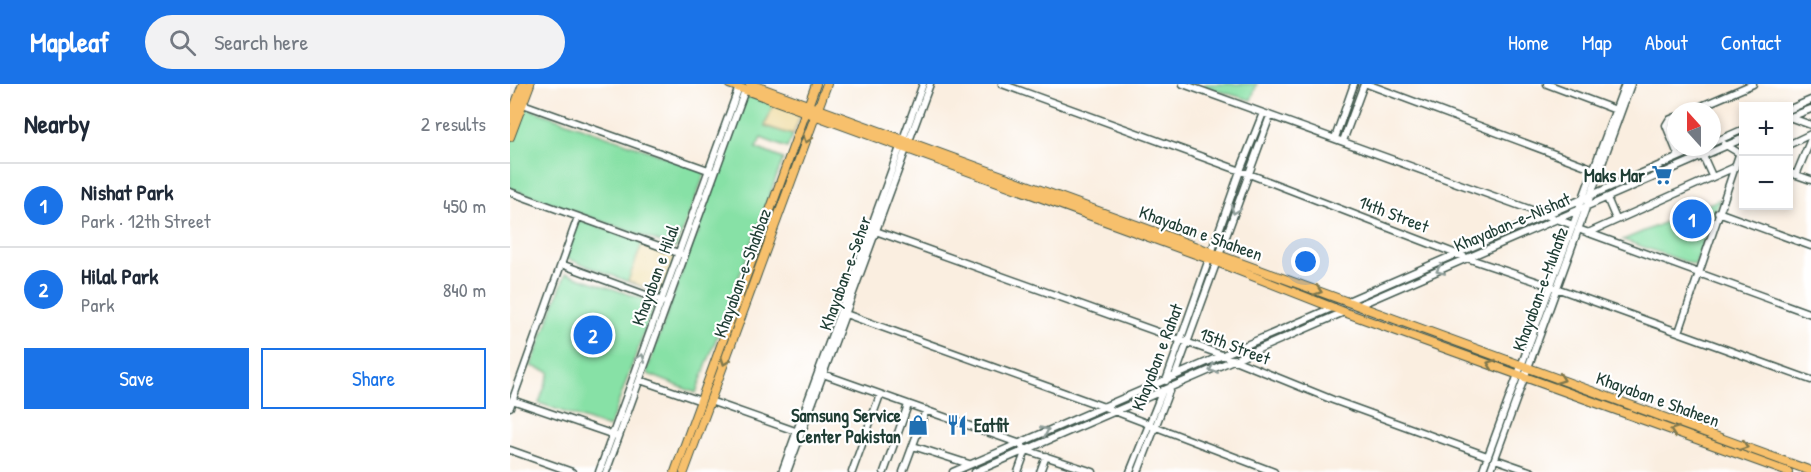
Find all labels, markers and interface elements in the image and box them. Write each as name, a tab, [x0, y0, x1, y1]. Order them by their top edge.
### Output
search box	[145, 15, 565, 69]
text: Mapleaf	[30, 23, 109, 61]
icon: search	[166, 26, 199, 59]
text: Search here	[214, 27, 308, 57]
text: Home	[1508, 28, 1549, 57]
text: Map	[1582, 28, 1612, 57]
text: About	[1645, 28, 1688, 57]
text: Contact	[1721, 28, 1781, 57]
north arrow	[1667, 102, 1721, 156]
map controls	[1739, 102, 1793, 210]
button: +	[1739, 102, 1793, 156]
text: Nearby	[24, 106, 90, 141]
text: 2 results	[421, 110, 486, 137]
one-way arrow	[802, 133, 814, 144]
button: −	[1739, 156, 1793, 210]
place label: Maks Mar	[1584, 163, 1645, 188]
supermarket icon: Maks Mar	[1650, 163, 1674, 187]
text: Nishat Park	[81, 177, 173, 207]
street label: Khayaban-e-Nishat	[1450, 186, 1575, 258]
street label: 14th Street	[1355, 189, 1433, 239]
text: 1	[40, 192, 47, 219]
text: 450 m	[443, 192, 486, 219]
pin: 1	[1672, 196, 1712, 242]
street label: Khayaban e Shaheen	[1136, 199, 1266, 267]
one-way arrow	[1230, 204, 1243, 215]
street label: Khayaban-e-Shahbaz	[707, 205, 777, 341]
text: Park · 12th Street	[81, 207, 211, 234]
street label: Khayaban-e-Seher	[813, 212, 877, 334]
street label: Khayaban e Hilal	[625, 221, 685, 329]
street label: Khayaban-e-Muhafiz	[1506, 223, 1574, 355]
your location	[1291, 247, 1320, 276]
text: Hilal Park	[81, 261, 158, 291]
one-way arrow	[1435, 263, 1446, 275]
text: 2	[39, 276, 48, 303]
text: 840 m	[443, 276, 486, 303]
one-way arrow	[1312, 284, 1323, 296]
text: Park	[81, 291, 114, 318]
street label: Khayaban e Rahat	[1125, 299, 1189, 414]
pin: 2	[574, 312, 613, 358]
street label: 15th Street	[1196, 321, 1275, 371]
button: Save	[24, 348, 249, 409]
button: Share	[261, 348, 486, 409]
one-way arrow	[633, 353, 646, 364]
one-way arrow	[720, 355, 732, 366]
one-way arrow	[1486, 359, 1496, 372]
one-way arrow	[1209, 361, 1220, 373]
street label: Khayaban e Shaheen	[1593, 365, 1723, 433]
one-way arrow	[1555, 372, 1565, 385]
place label: Samsung Service Center Pakistan	[791, 403, 902, 449]
shop icon: Samsung Service Center Pakistan	[906, 413, 930, 437]
restaurant icon: Eatfit	[945, 413, 969, 437]
place label: Eatfit	[974, 413, 1009, 438]
one-way arrow	[1669, 425, 1680, 438]
one-way arrow	[1038, 426, 1049, 438]
one-way arrow	[1738, 439, 1749, 452]

